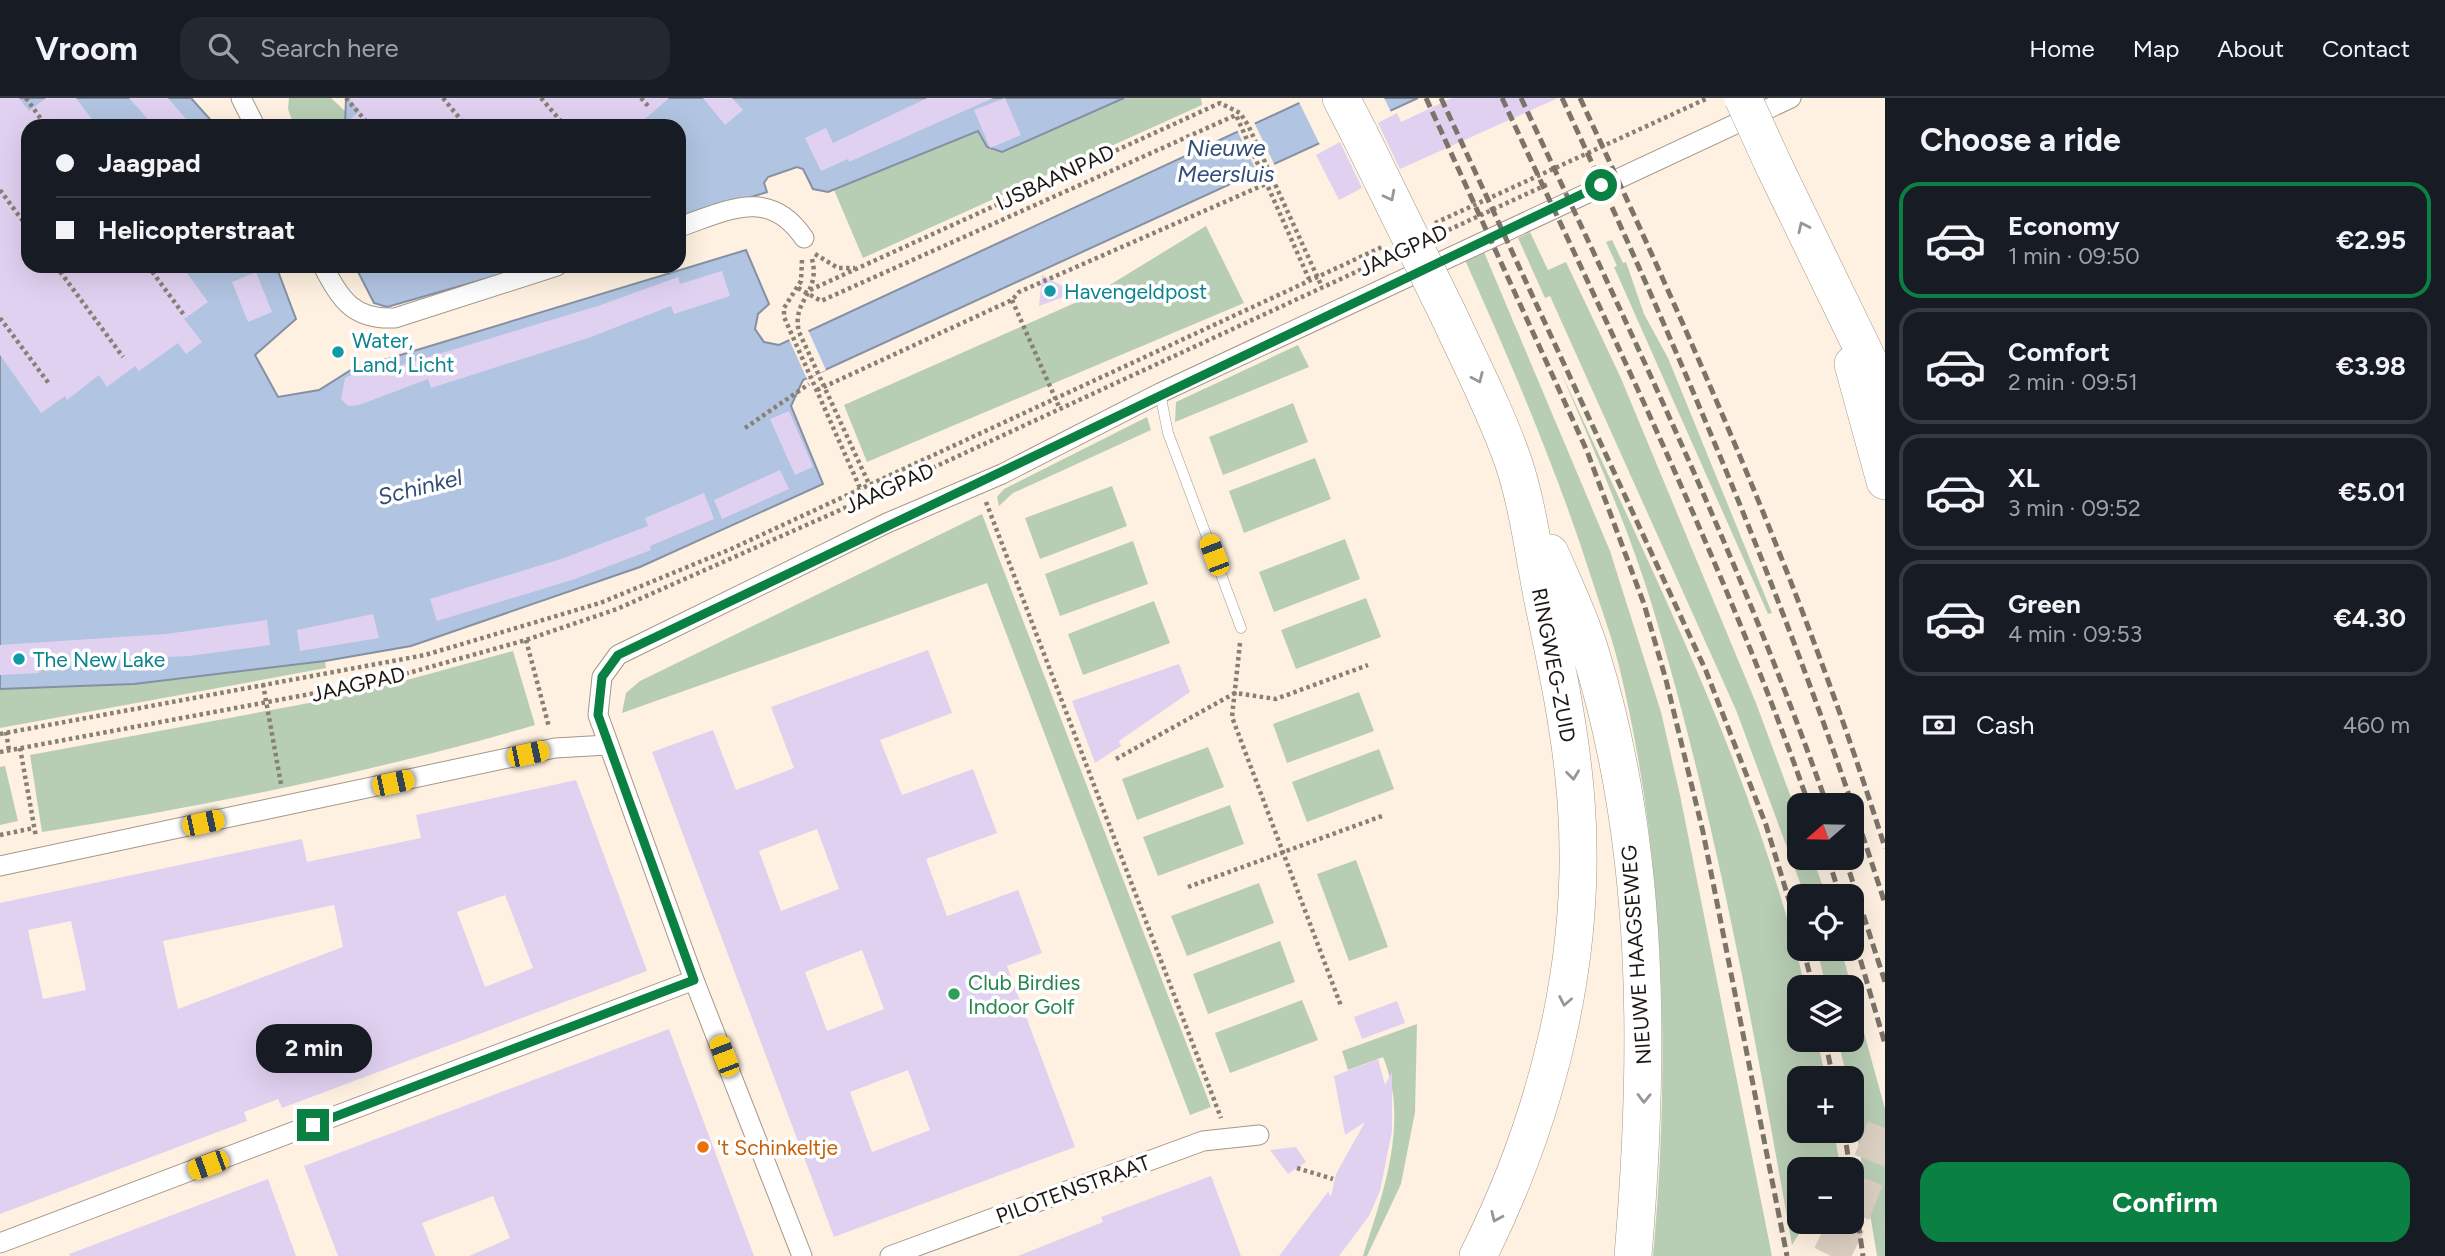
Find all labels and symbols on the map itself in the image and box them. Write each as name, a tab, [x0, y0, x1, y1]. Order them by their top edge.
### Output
water label: Nieuwe Meersluis	[1177, 134, 1275, 188]
street label: IJSBAANPAD	[992, 139, 1118, 215]
route start	[1585, 169, 1617, 201]
one-way arrow	[1382, 189, 1396, 201]
street label: JAAGPAD	[1354, 218, 1452, 282]
one-way arrow	[1797, 222, 1811, 234]
place label: Havengeldpost	[1064, 279, 1207, 304]
marker: Havengeldpost	[1042, 283, 1058, 299]
place label: Water, Land, Licht	[352, 328, 454, 377]
marker: Water, Land, Licht	[330, 344, 346, 360]
one-way arrow	[1470, 370, 1484, 383]
street label: JAAGPAD	[840, 457, 938, 519]
water label: Schinkel	[375, 463, 466, 511]
car	[1197, 532, 1232, 578]
street label: RINGWEG-ZUID	[1527, 586, 1581, 744]
place label: The New Lake	[33, 647, 165, 672]
marker: The New Lake	[11, 651, 27, 667]
street label: JAAGPAD	[309, 661, 407, 707]
car	[506, 739, 551, 769]
car	[371, 768, 416, 798]
one-way arrow	[1566, 769, 1581, 781]
north arrow	[1787, 793, 1864, 870]
car	[181, 808, 226, 838]
street label: NIEUWE HAAGSEWEG	[1616, 844, 1656, 1066]
place label: Club Birdies Indoor Golf	[968, 970, 1080, 1019]
marker: Club Birdies Indoor Golf	[946, 986, 962, 1002]
one-way arrow	[1558, 995, 1573, 1007]
callout: 2 min	[255, 1024, 371, 1072]
car	[707, 1033, 742, 1079]
one-way arrow	[1636, 1093, 1651, 1104]
route end	[297, 1109, 329, 1141]
place label: 't Schinkeltje	[717, 1135, 838, 1160]
marker: 't Schinkeltje	[695, 1139, 711, 1155]
car	[185, 1148, 232, 1182]
street label: PILOTENSTRAAT	[993, 1149, 1154, 1228]
one-way arrow	[1490, 1210, 1504, 1222]

